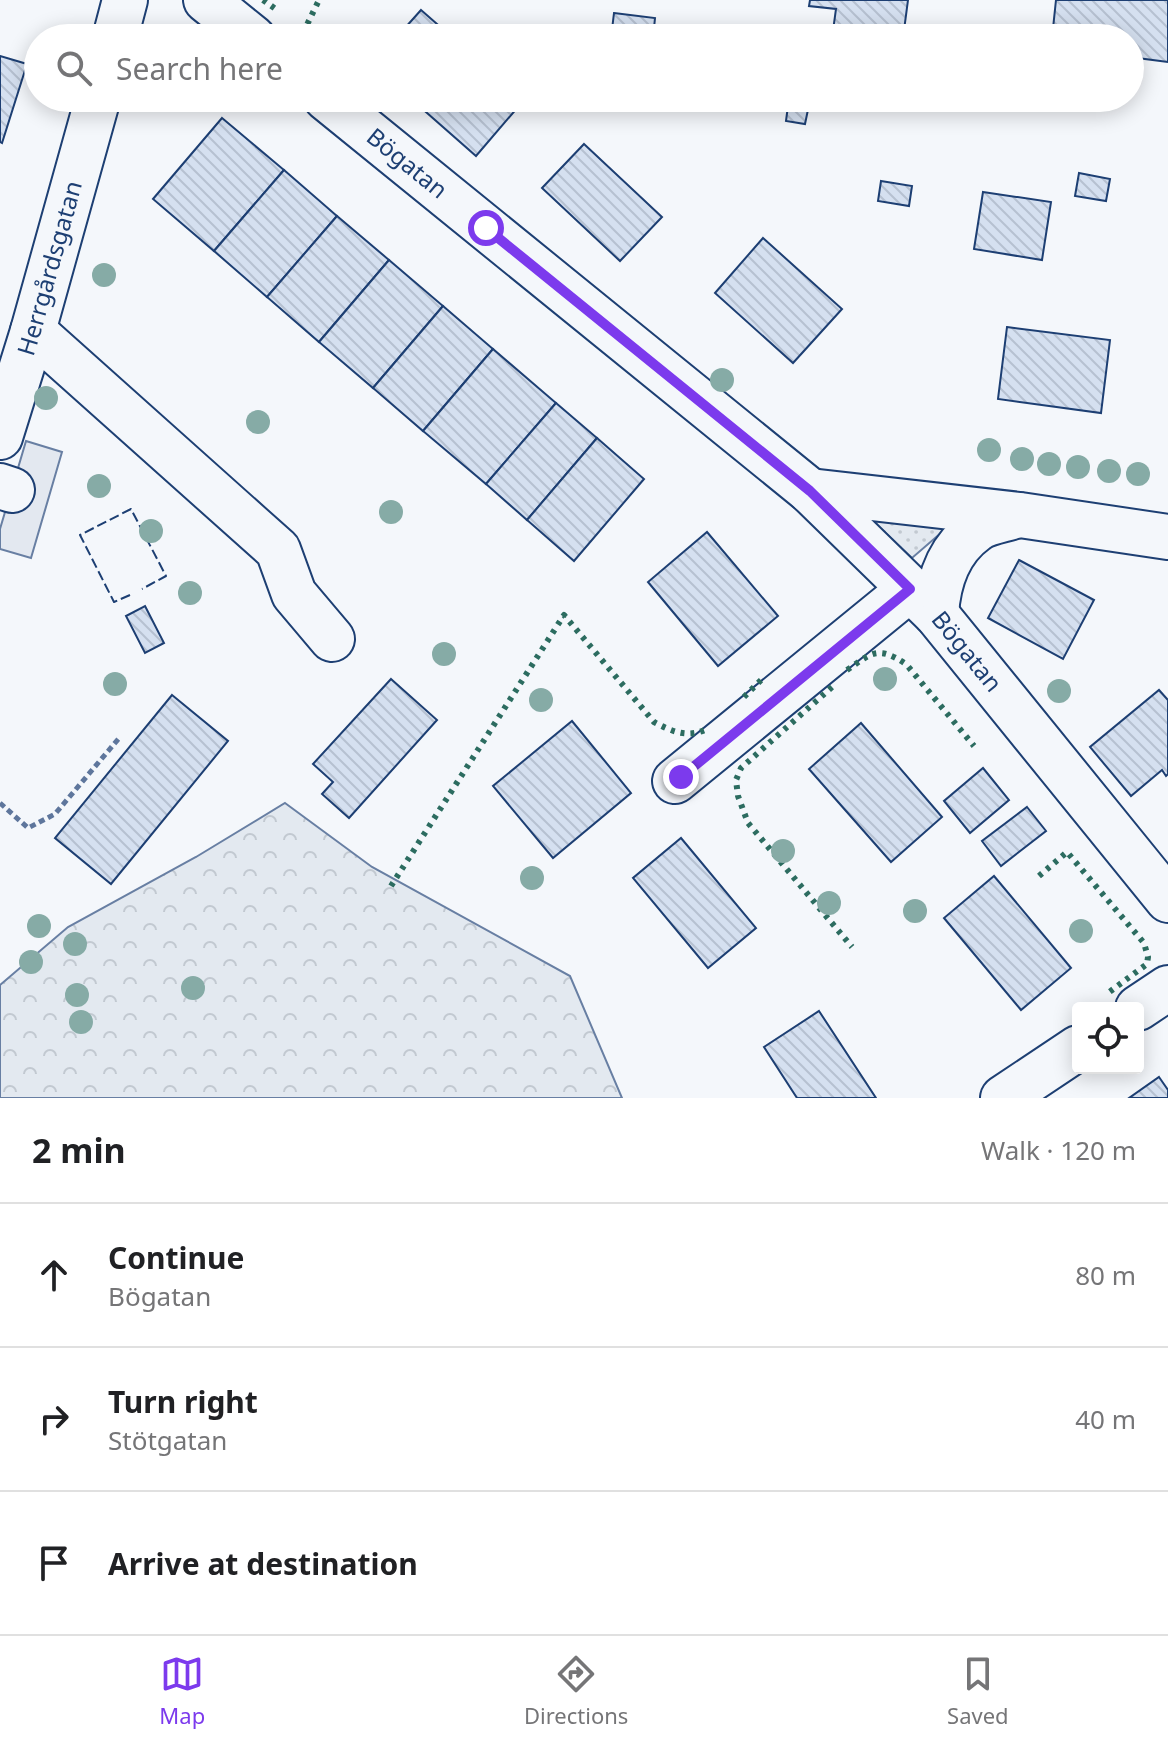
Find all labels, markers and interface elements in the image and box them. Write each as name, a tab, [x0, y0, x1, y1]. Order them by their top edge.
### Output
search box	[24, 24, 1144, 112]
icon: search	[52, 46, 96, 90]
text: Search here	[116, 48, 283, 89]
street label: Bögatan	[360, 120, 455, 205]
street label: Herrgårdsgatan	[8, 177, 89, 359]
route start	[468, 210, 504, 246]
street label: Bögatan	[925, 603, 1011, 698]
route end	[663, 759, 699, 795]
map controls	[1072, 1002, 1144, 1074]
button: locate	[1072, 1002, 1144, 1074]
text: 2 min	[32, 1127, 126, 1173]
text: Walk · 120 m	[981, 1132, 1136, 1168]
text: Continue	[108, 1237, 244, 1278]
icon: ahead	[32, 1253, 76, 1297]
text: 80 m	[1075, 1257, 1136, 1293]
text: Bögatan	[108, 1278, 211, 1314]
text: Turn right	[108, 1381, 258, 1422]
icon: right	[32, 1397, 76, 1441]
text: 40 m	[1075, 1401, 1136, 1437]
text: Stötgatan	[108, 1422, 227, 1458]
icon: arrive	[32, 1541, 76, 1585]
text: Arrive at destination	[108, 1543, 418, 1584]
tab: Map	[159, 1652, 205, 1730]
tab: Directions	[524, 1652, 628, 1730]
tab: Saved	[947, 1652, 1009, 1730]

